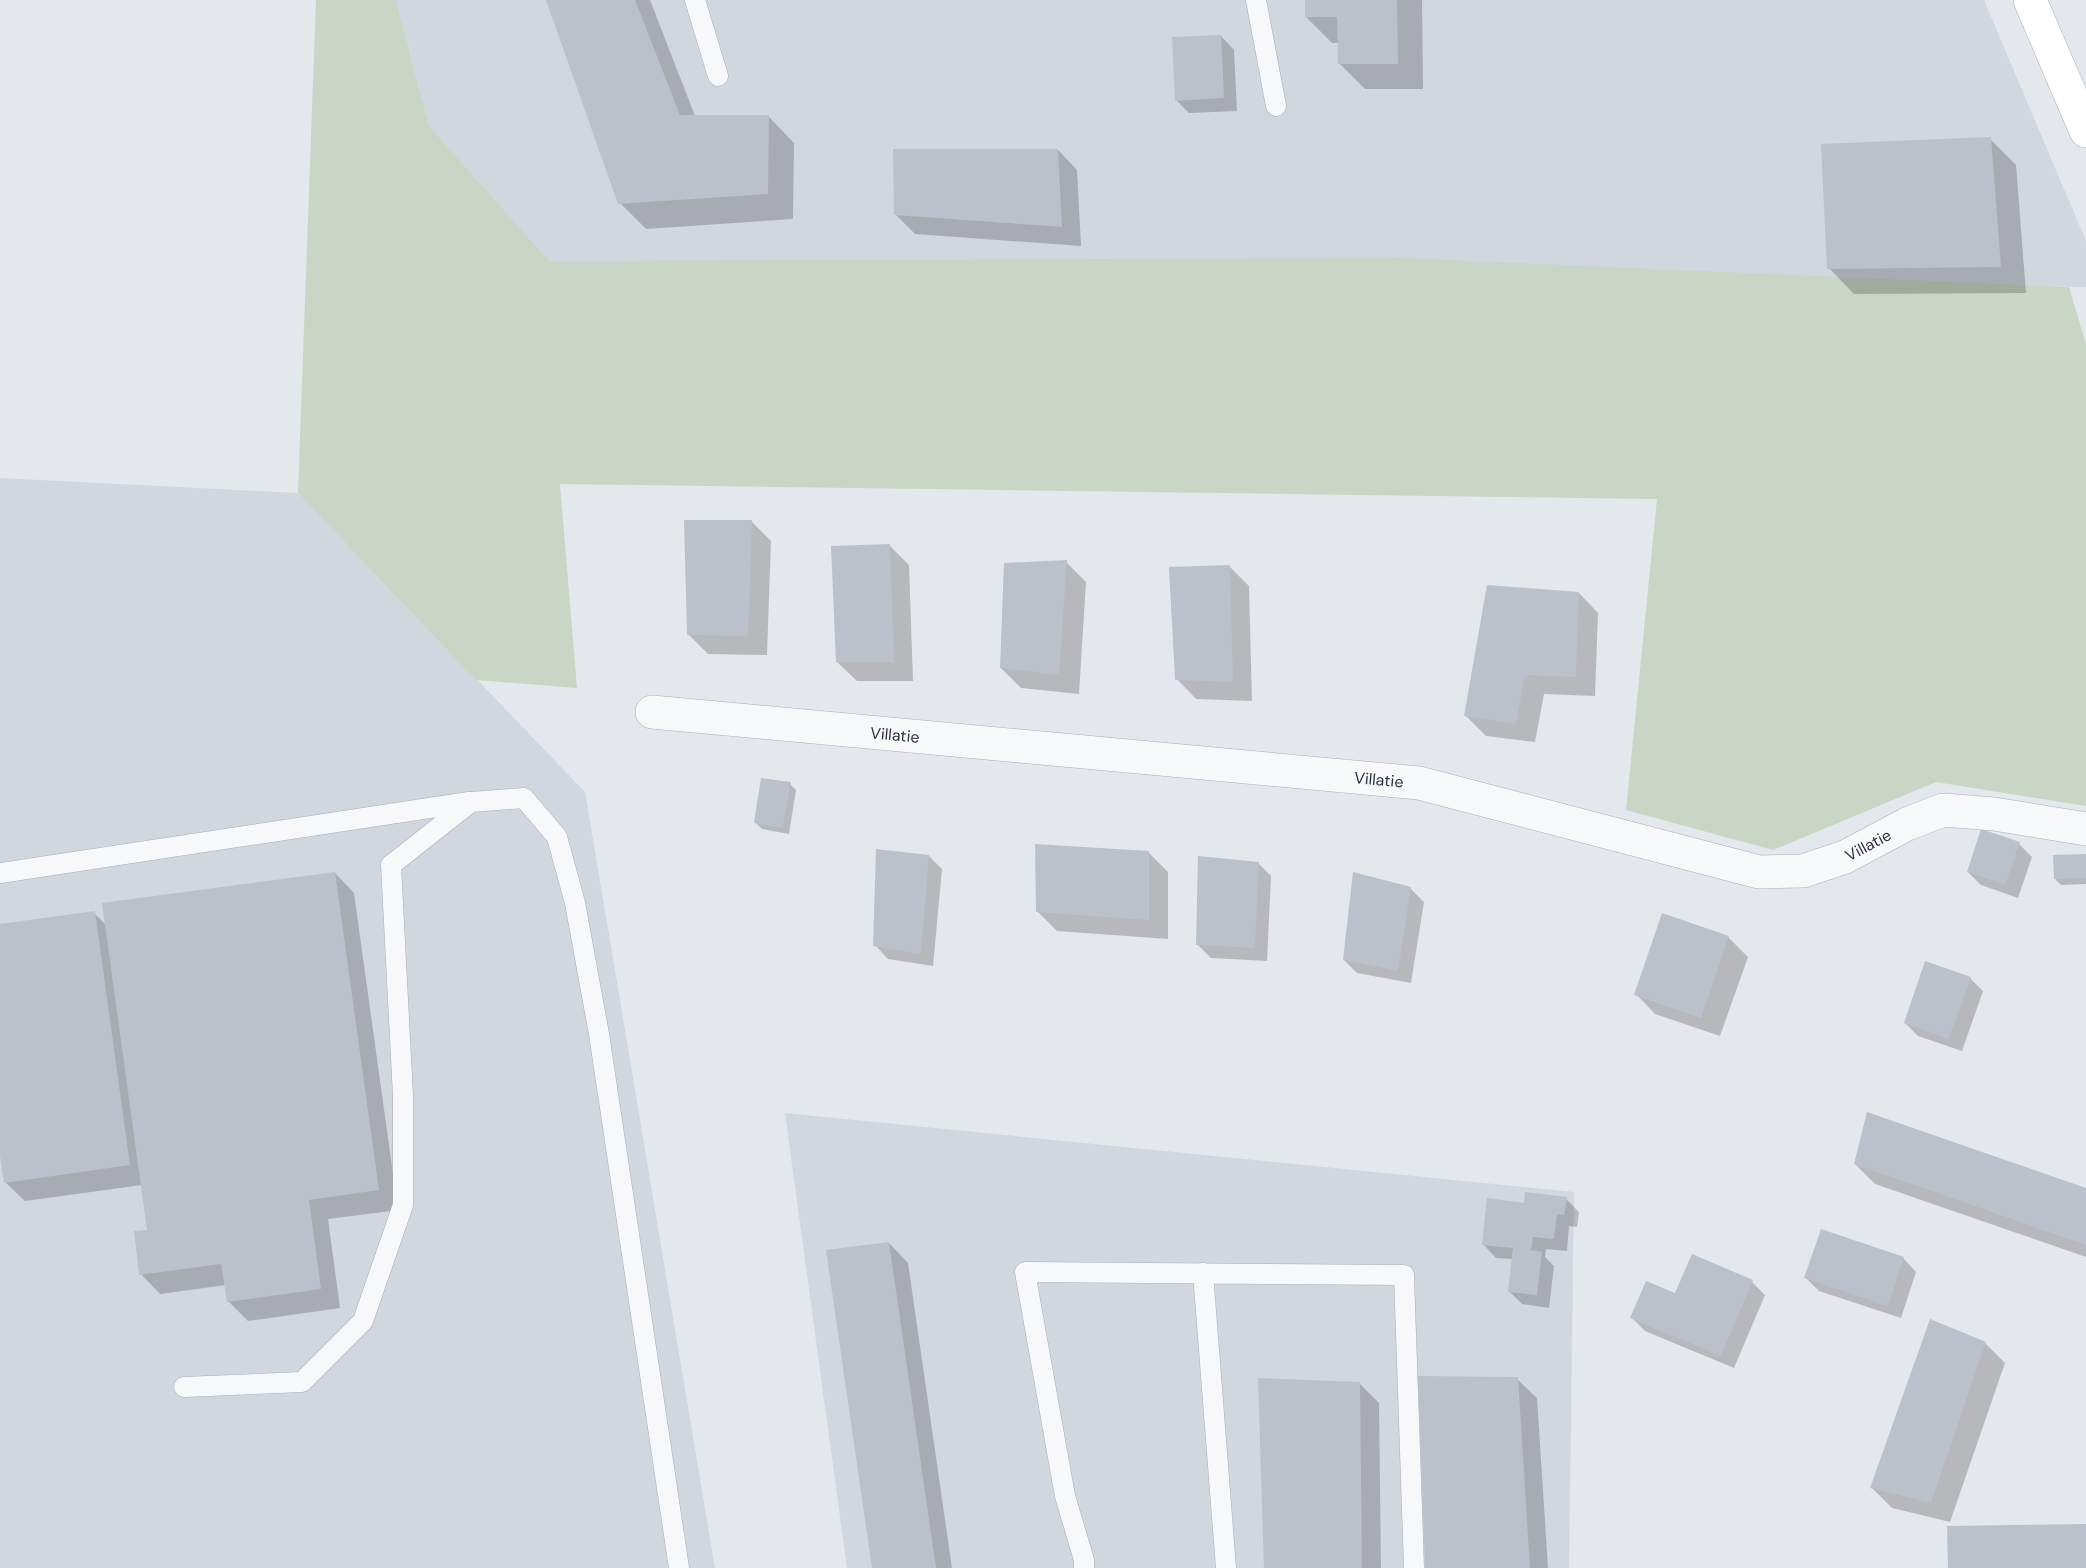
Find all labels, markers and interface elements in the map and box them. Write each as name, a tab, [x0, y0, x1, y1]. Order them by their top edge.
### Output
street label: Villatie	[869, 722, 921, 747]
street label: Villatie	[1353, 767, 1404, 792]
street label: Villatie	[1841, 824, 1895, 866]

